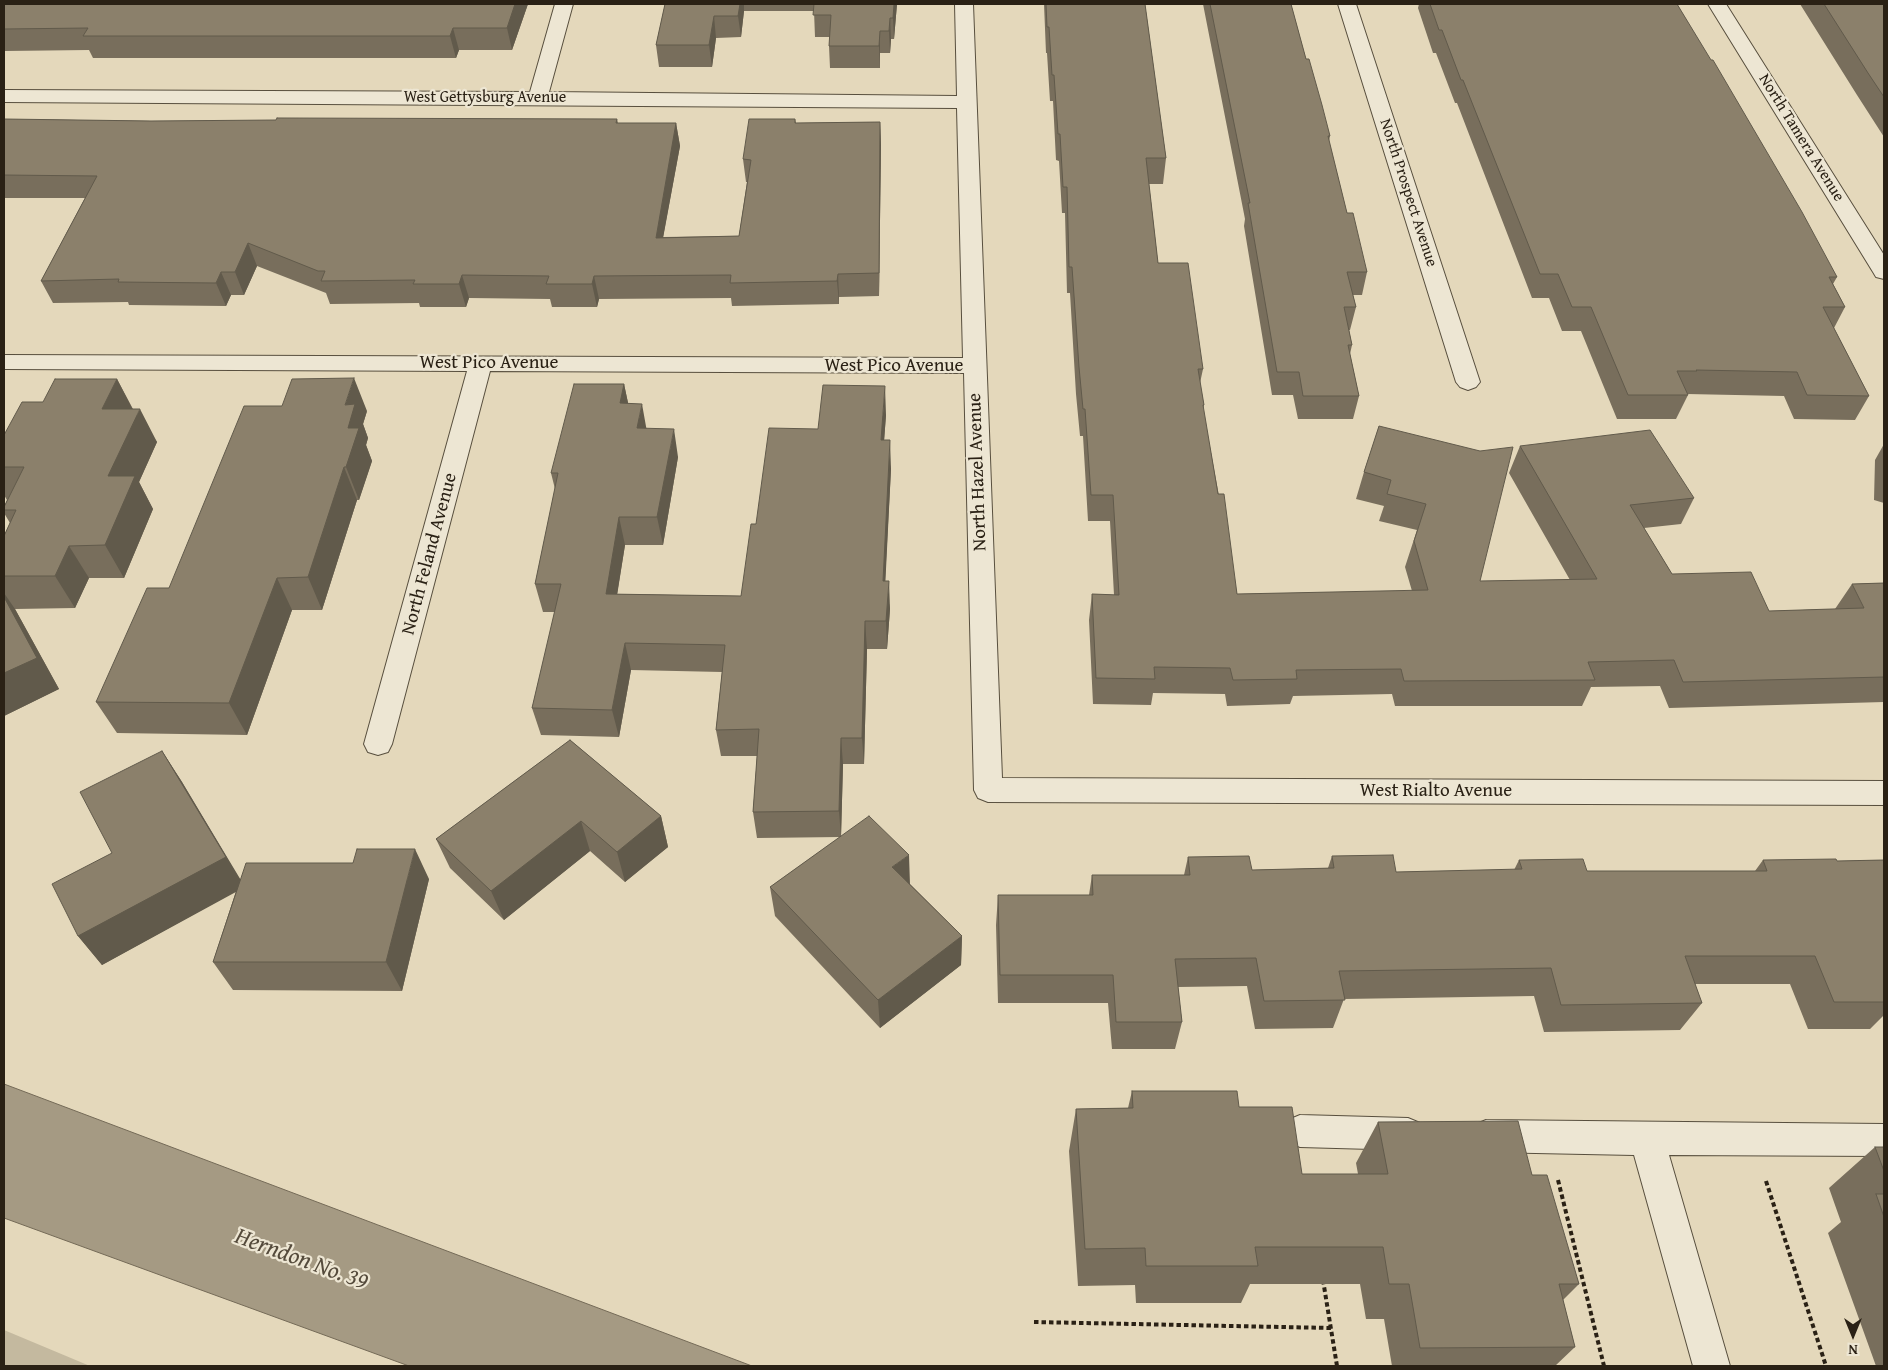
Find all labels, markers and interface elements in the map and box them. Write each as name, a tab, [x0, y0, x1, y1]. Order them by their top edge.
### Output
street label: North Tamera Avenue	[1754, 71, 1848, 205]
street label: West Gettysburg Avenue	[404, 88, 566, 108]
street label: North Prospect Avenue	[1375, 117, 1441, 269]
street label: West Pico Avenue	[420, 352, 558, 374]
street label: West Pico Avenue	[825, 355, 963, 377]
street label: North Hazel Avenue	[964, 393, 992, 551]
street label: North Feland Avenue	[397, 471, 463, 637]
street label: West Rialto Avenue	[1360, 780, 1512, 802]
water label: Herndon No. 39	[231, 1223, 371, 1297]
north arrow	[1828, 1310, 1878, 1360]
text: N	[1848, 1340, 1858, 1360]

